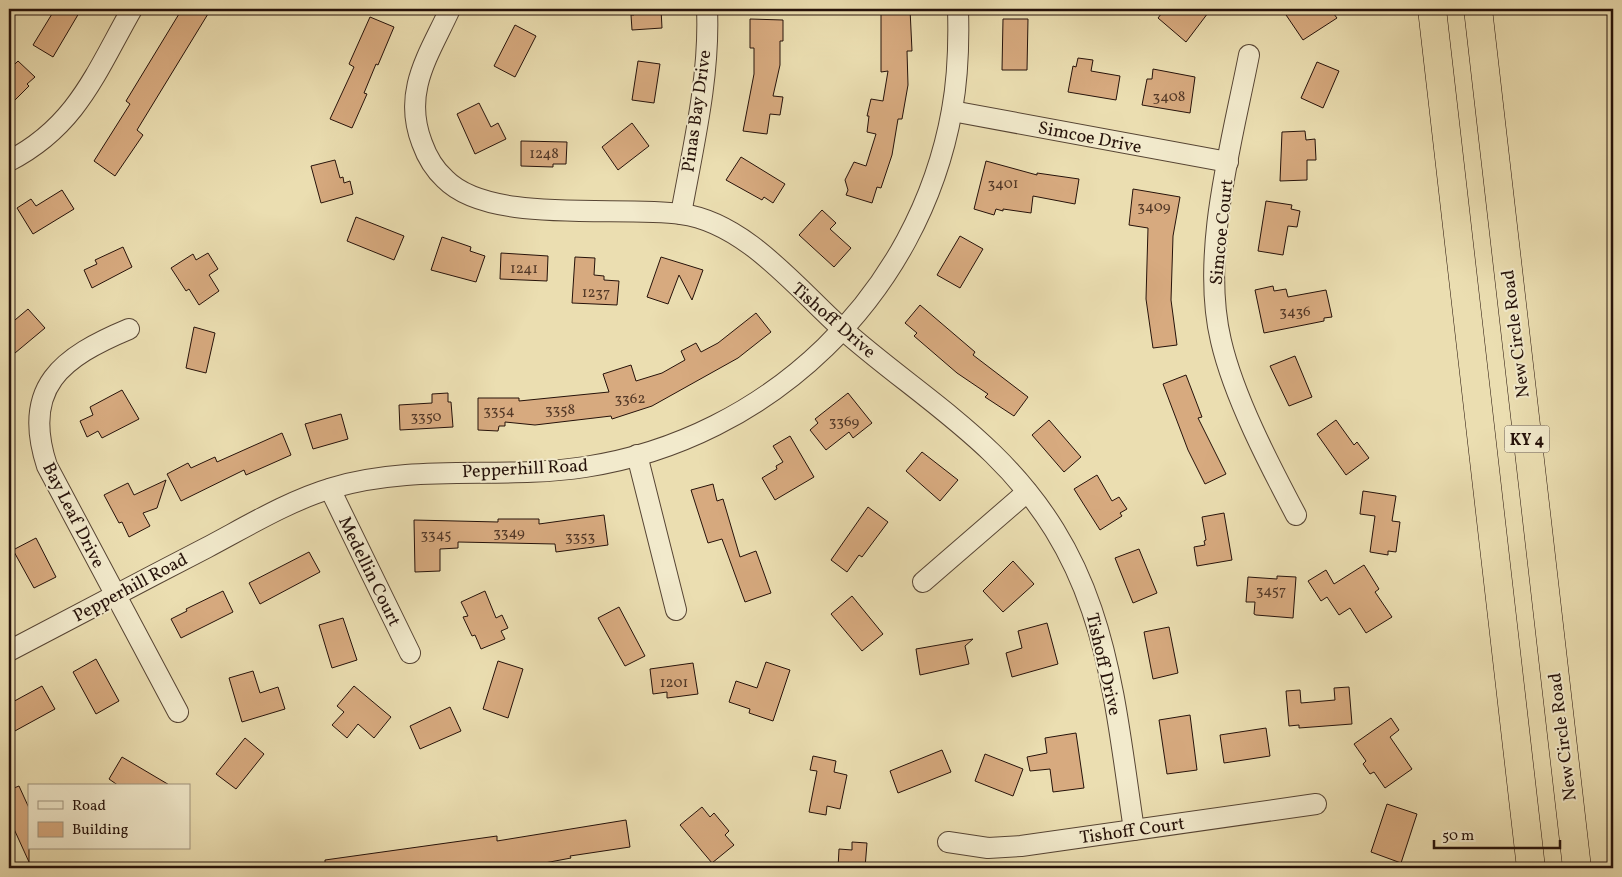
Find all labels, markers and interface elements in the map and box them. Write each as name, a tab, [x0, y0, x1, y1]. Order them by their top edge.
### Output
street label: Pinas Bay Drive	[677, 48, 718, 174]
house number: 3408	[1153, 87, 1186, 108]
street label: Simcoe Drive	[1036, 116, 1144, 161]
house number: 1248	[529, 144, 559, 165]
house number: 3401	[987, 174, 1019, 195]
street label: Simcoe Court	[1204, 178, 1240, 286]
house number: 3409	[1137, 197, 1171, 218]
house number: 1241	[510, 259, 538, 280]
street label: New Circle Road	[1496, 268, 1537, 399]
street label: Tishoff Drive	[785, 277, 881, 365]
house number: 1237	[582, 283, 610, 304]
house number: 3436	[1279, 302, 1311, 323]
house number: 3362	[615, 389, 645, 410]
house number: 3358	[545, 400, 575, 421]
house number: 3354	[483, 401, 515, 422]
house number: 3350	[410, 407, 442, 428]
house number: 3369	[829, 412, 860, 433]
road number: KY 4	[1504, 426, 1550, 452]
street label: Pepperhill Road	[461, 454, 589, 485]
street label: Bay Leaf Drive	[35, 459, 110, 573]
street label: Medellin Court	[331, 512, 406, 631]
house number: 3349	[493, 523, 525, 544]
house number: 3345	[420, 525, 452, 546]
house number: 3353	[565, 527, 595, 548]
street label: Pepperhill Road	[69, 548, 192, 629]
house number: 3457	[1256, 581, 1286, 602]
street label: Tishoff Drive	[1079, 611, 1126, 718]
street label: New Circle Road	[1543, 671, 1584, 802]
house number: 1201	[660, 673, 688, 694]
legend	[28, 784, 190, 850]
text: Road	[72, 796, 106, 817]
street label: Tishoff Court	[1078, 812, 1186, 851]
scale bar	[1434, 817, 1561, 849]
text: Building	[72, 820, 129, 841]
text: 50 m	[1442, 826, 1474, 847]

